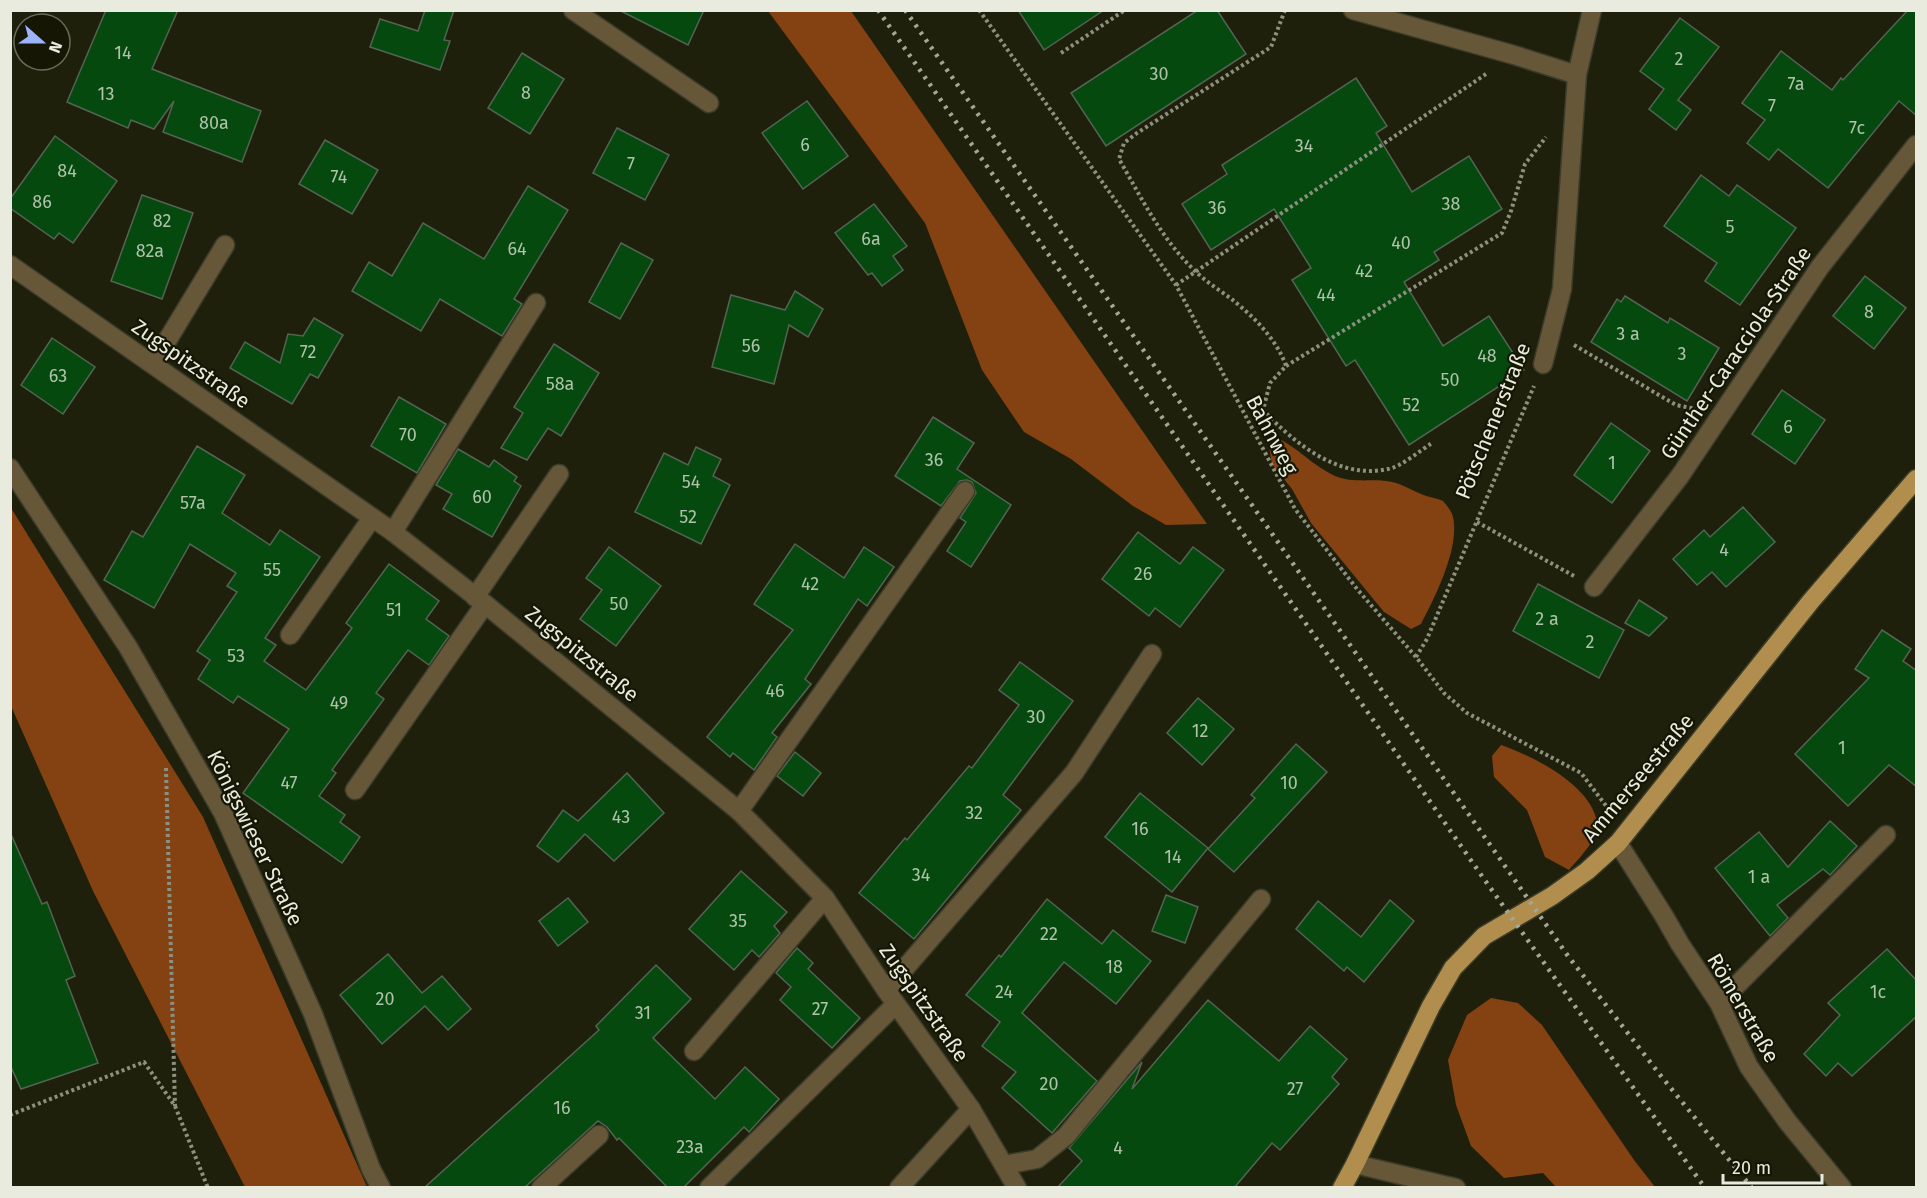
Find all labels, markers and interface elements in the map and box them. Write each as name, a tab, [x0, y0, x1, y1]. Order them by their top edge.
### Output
north arrow	[12, 12, 72, 72]
text: N	[45, 39, 66, 56]
house number: 14	[114, 42, 132, 64]
house number: 2	[1675, 48, 1684, 70]
house number: 30	[1149, 63, 1169, 85]
house number: 7a	[1787, 73, 1805, 95]
house number: 8	[521, 82, 531, 104]
house number: 13	[98, 83, 114, 105]
house number: 7	[1768, 95, 1776, 117]
house number: 80a	[199, 112, 229, 134]
house number: 7c	[1849, 117, 1865, 139]
house number: 6	[800, 134, 810, 156]
house number: 34	[1295, 135, 1314, 157]
house number: 7	[627, 153, 635, 175]
house number: 84	[57, 160, 77, 182]
house number: 74	[331, 166, 348, 188]
house number: 86	[32, 191, 52, 213]
house number: 38	[1442, 193, 1461, 215]
house number: 36	[1208, 197, 1226, 219]
house number: 82	[153, 210, 171, 232]
house number: 5	[1725, 216, 1735, 238]
house number: 6a	[861, 228, 881, 250]
house number: 40	[1391, 232, 1411, 254]
house number: 64	[507, 238, 527, 260]
house number: 82a	[136, 240, 164, 262]
street label: Günther-Caracciola-Straße	[1655, 242, 1817, 464]
house number: 42	[1355, 260, 1373, 282]
house number: 44	[1316, 284, 1336, 306]
house number: 8	[1864, 301, 1874, 323]
street label: Zugspitzstraße	[127, 314, 255, 414]
house number: 3 a	[1616, 323, 1640, 345]
house number: 56	[742, 335, 760, 357]
street label: Pötschenerstraße	[1450, 339, 1536, 503]
house number: 72	[300, 341, 316, 363]
house number: 3	[1678, 343, 1686, 365]
house number: 48	[1477, 345, 1497, 367]
house number: 63	[49, 365, 67, 387]
house number: 50	[1440, 369, 1460, 391]
house number: 58a	[546, 373, 574, 395]
street label: Bahnweg	[1240, 391, 1304, 479]
house number: 52	[1402, 394, 1420, 416]
house number: 6	[1783, 416, 1793, 438]
house number: 70	[399, 424, 417, 446]
house number: 36	[925, 449, 943, 471]
house number: 1	[1608, 452, 1616, 474]
house number: 54	[682, 471, 701, 493]
house number: 60	[472, 486, 492, 508]
house number: 57a	[180, 492, 206, 514]
house number: 52	[679, 506, 697, 528]
house number: 4	[1719, 539, 1729, 561]
house number: 55	[263, 559, 281, 581]
house number: 26	[1134, 563, 1152, 585]
house number: 42	[801, 573, 819, 595]
house number: 50	[609, 593, 629, 615]
house number: 51	[386, 599, 402, 621]
street label: Zugspitzstraße	[520, 600, 644, 708]
house number: 2 a	[1535, 608, 1559, 630]
house number: 2	[1586, 631, 1595, 653]
house number: 53	[227, 645, 245, 667]
house number: 46	[765, 680, 785, 702]
house number: 49	[330, 692, 348, 714]
house number: 30	[1026, 706, 1046, 728]
street label: Ammerseestraße	[1577, 708, 1699, 848]
house number: 12	[1192, 720, 1208, 742]
house number: 1	[1838, 737, 1846, 759]
street label: Königswieser Straße	[201, 746, 309, 930]
house number: 47	[280, 772, 298, 794]
house number: 10	[1280, 772, 1298, 794]
house number: 32	[965, 802, 983, 824]
house number: 43	[612, 806, 630, 828]
house number: 16	[1131, 818, 1149, 840]
house number: 14	[1164, 846, 1182, 868]
house number: 34	[912, 864, 931, 886]
house number: 1 a	[1748, 866, 1770, 888]
house number: 35	[729, 910, 747, 932]
house number: 22	[1040, 923, 1058, 945]
street label: Zugspitzstraße	[874, 939, 974, 1067]
street label: Römerstraße	[1701, 949, 1785, 1067]
house number: 18	[1105, 956, 1123, 978]
house number: 24	[995, 981, 1013, 1003]
house number: 1c	[1870, 981, 1887, 1003]
house number: 20	[376, 988, 394, 1010]
house number: 27	[812, 998, 828, 1020]
house number: 31	[635, 1002, 651, 1024]
house number: 20	[1040, 1073, 1058, 1095]
house number: 27	[1287, 1078, 1303, 1100]
house number: 16	[553, 1097, 571, 1119]
house number: 23a	[676, 1136, 704, 1158]
house number: 4	[1113, 1137, 1123, 1159]
scale bar	[1723, 1147, 1822, 1185]
text: 20 m	[1732, 1157, 1771, 1179]

